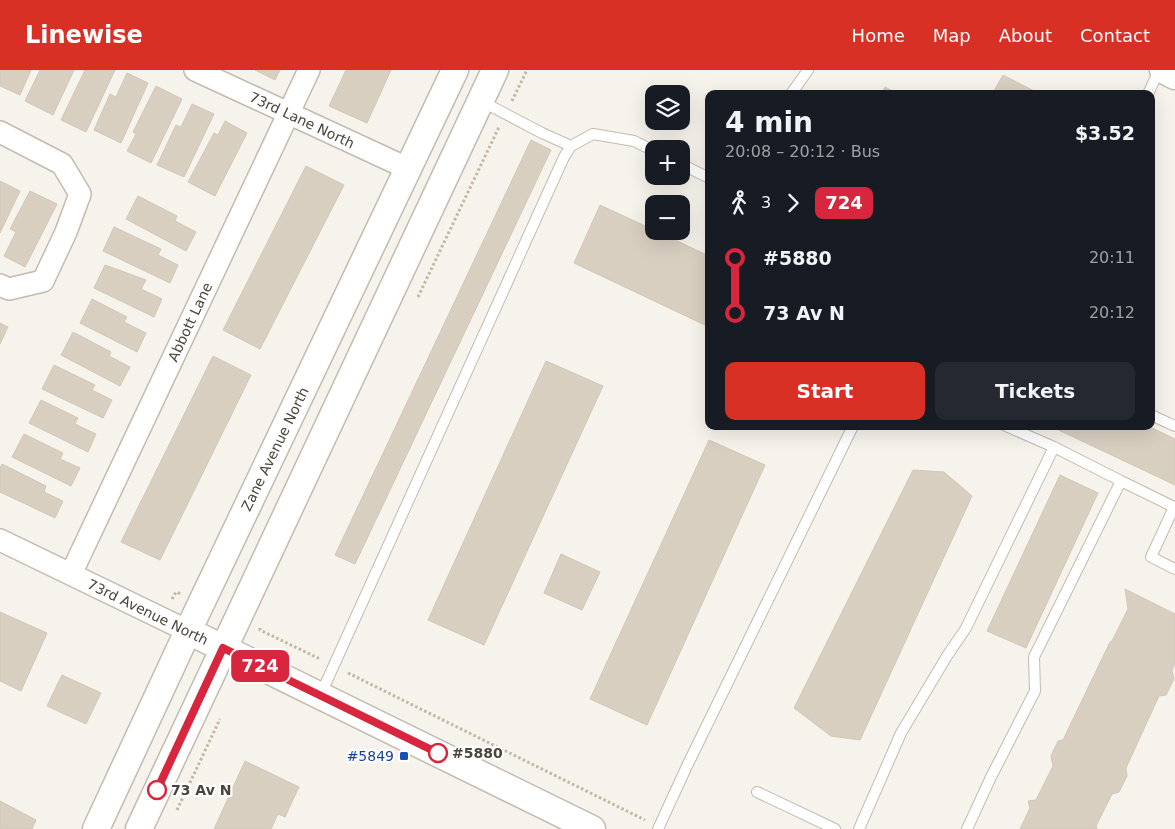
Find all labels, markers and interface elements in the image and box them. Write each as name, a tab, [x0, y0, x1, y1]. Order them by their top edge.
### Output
text: Linewise	[25, 21, 143, 49]
text: Home	[852, 25, 905, 46]
text: Map	[933, 25, 971, 46]
text: About	[999, 25, 1052, 46]
text: Contact	[1080, 25, 1150, 46]
map controls	[645, 85, 690, 240]
button: layers	[645, 85, 690, 130]
street label: 73rd Lane North	[247, 89, 357, 151]
text: 4 min	[725, 106, 813, 139]
text: $3.52	[1075, 122, 1135, 144]
button: +	[645, 140, 690, 185]
text: 20:08 – 20:12 · Bus	[725, 142, 880, 161]
icon: walk	[725, 189, 753, 217]
icon: forward	[779, 189, 807, 217]
text: 724	[825, 192, 863, 213]
text: 3	[761, 193, 771, 212]
button: −	[645, 195, 690, 240]
text: #5880	[763, 247, 832, 269]
text: 20:11	[1089, 248, 1135, 267]
street label: Abbott Lane	[165, 280, 215, 364]
text: 73 Av N	[763, 302, 845, 324]
text: 20:12	[1089, 303, 1135, 322]
button: Start	[725, 362, 925, 420]
button: Tickets	[935, 362, 1135, 420]
street label: Zane Avenue North	[238, 384, 312, 514]
street label: 73rd Avenue North	[85, 576, 211, 648]
line badge: 724	[231, 650, 289, 682]
text: 724	[241, 655, 279, 676]
marker: #5880	[428, 743, 448, 763]
place label: #5880	[452, 745, 503, 761]
place label: #5849	[347, 748, 394, 764]
marker: #5849	[398, 750, 410, 762]
marker: 73 Av N	[147, 780, 167, 800]
place label: 73 Av N	[171, 782, 231, 798]

